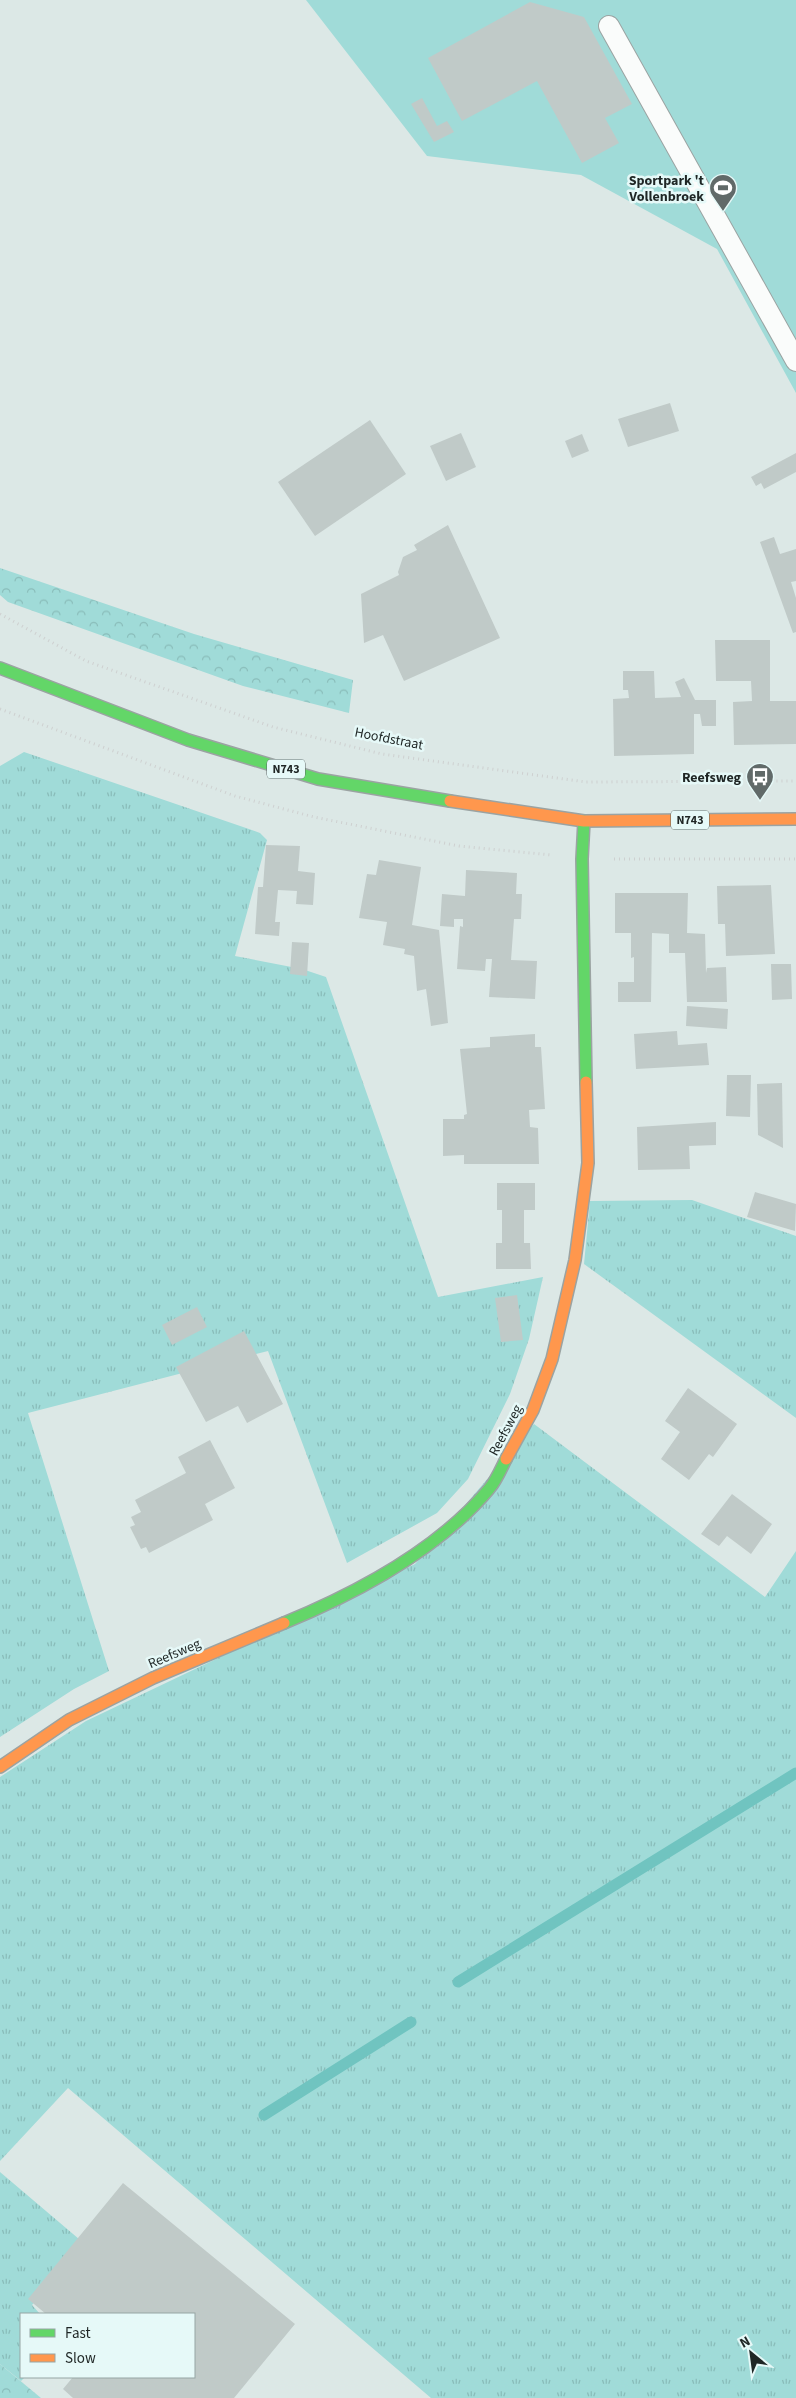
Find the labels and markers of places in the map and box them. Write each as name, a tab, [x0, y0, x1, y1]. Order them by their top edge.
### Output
place label: Sportpark 't Vollenbroek	[628, 171, 705, 207]
sports icon: Sportpark 't Vollenbroek	[708, 173, 738, 212]
bus stop icon: Reefsweg	[745, 762, 775, 801]
place label: Reefsweg	[682, 768, 742, 788]

